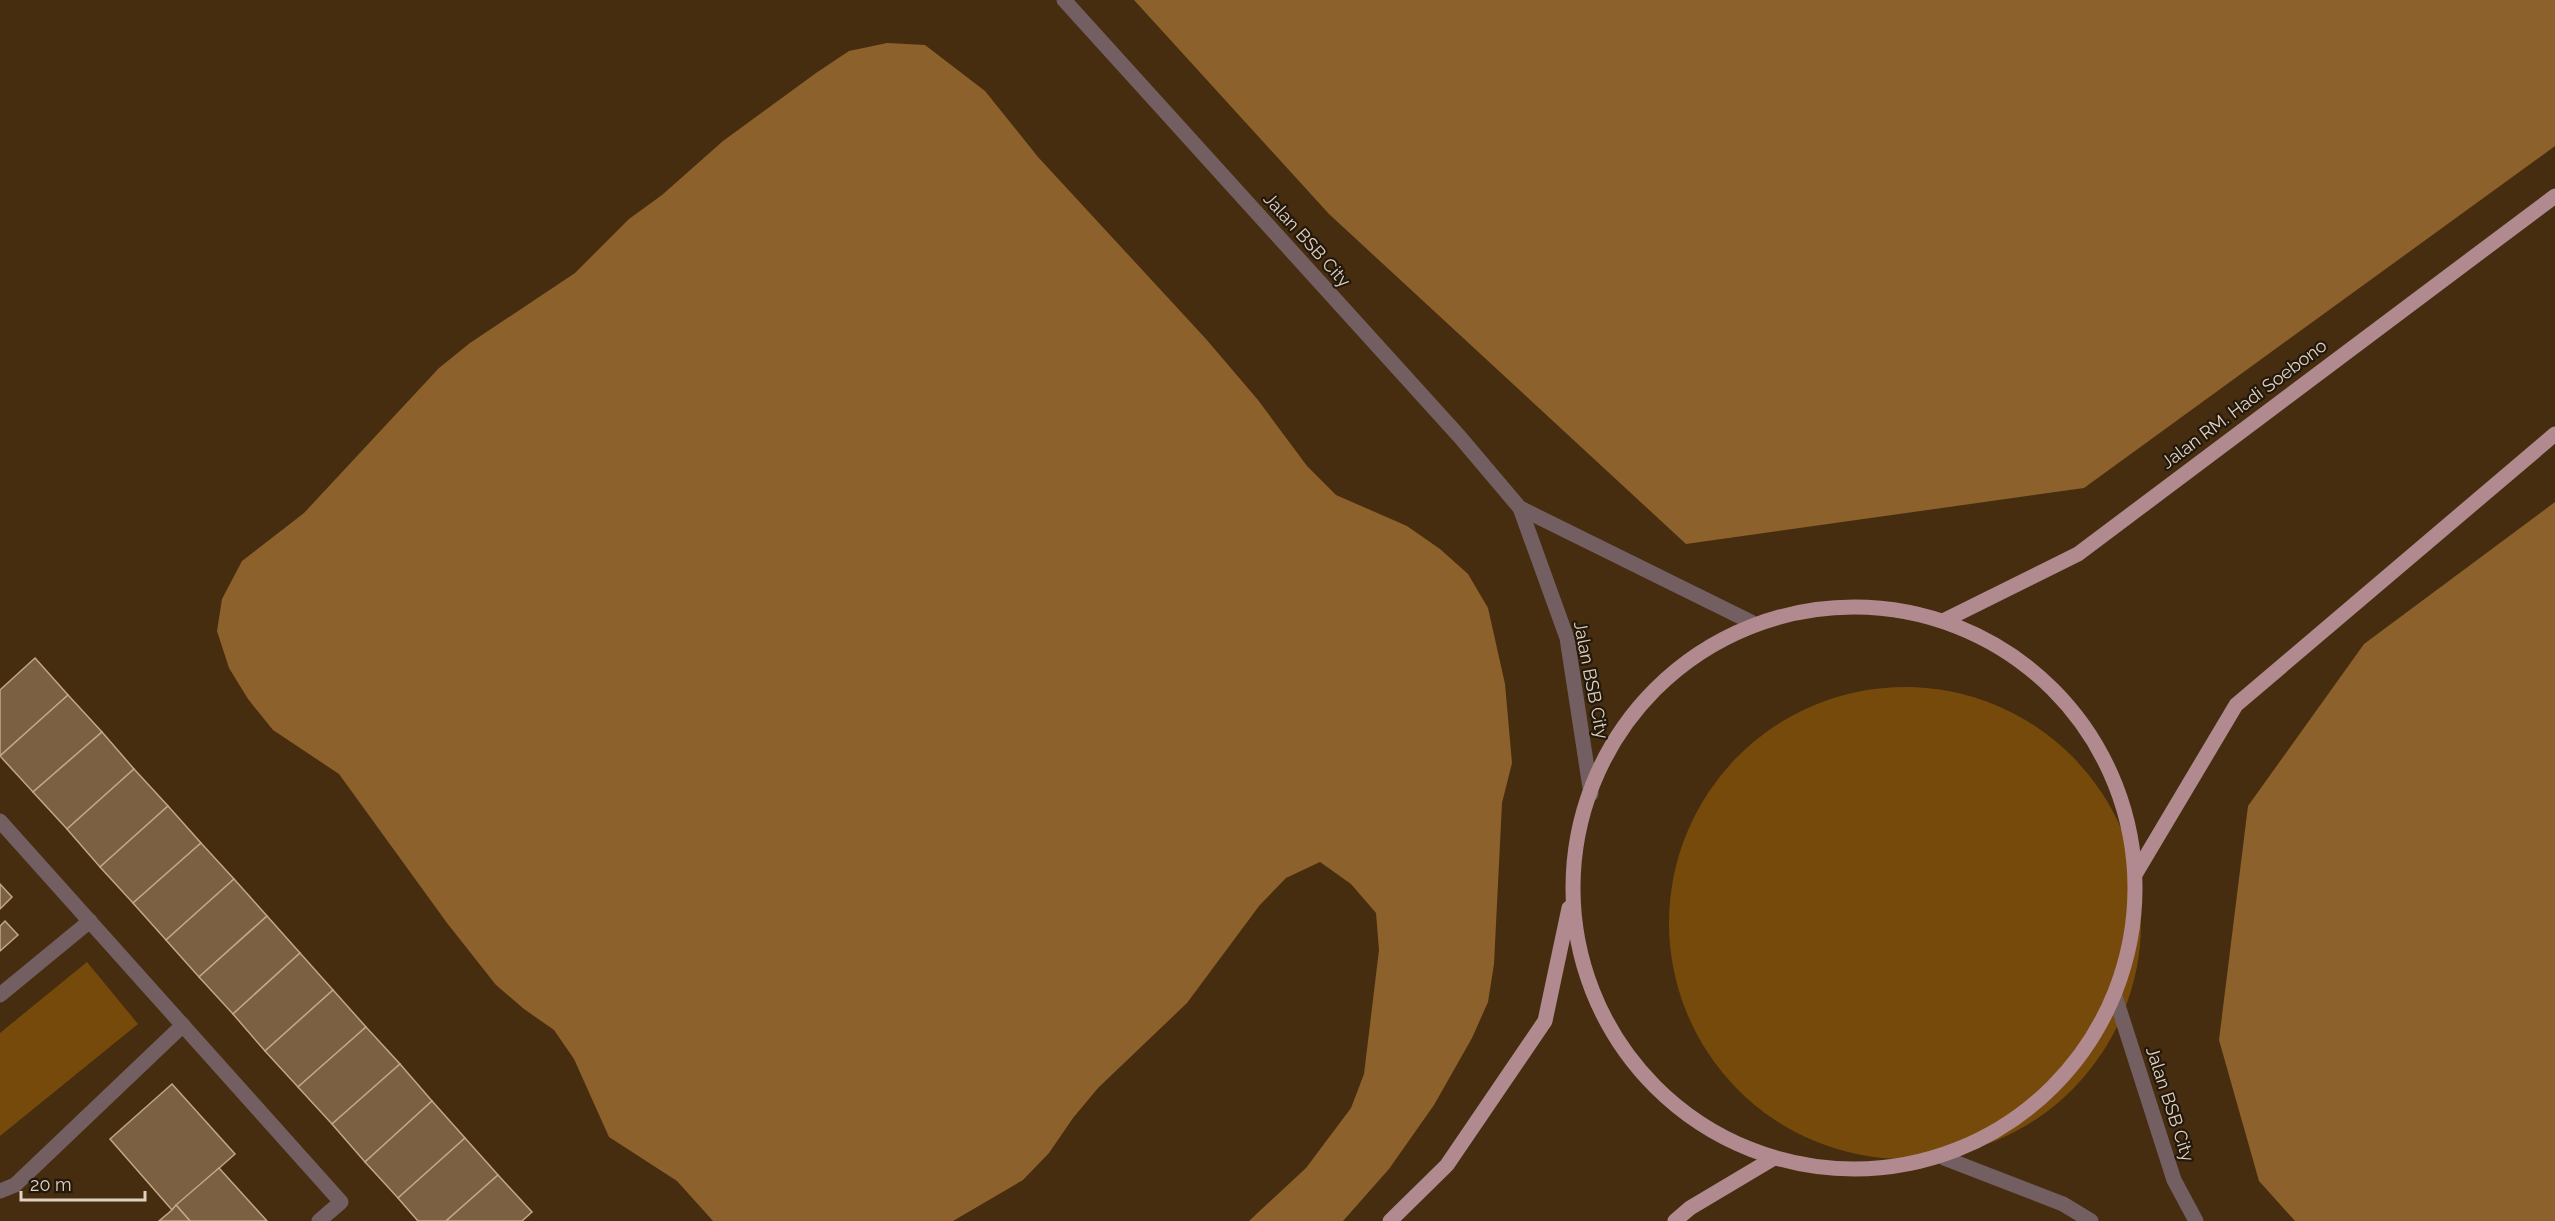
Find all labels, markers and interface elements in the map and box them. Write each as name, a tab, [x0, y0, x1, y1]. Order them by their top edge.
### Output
street label: Jalan BSB City	[1260, 188, 1355, 291]
street label: Jalan RM. Hadi Soebono	[2157, 334, 2331, 473]
street label: Jalan BSB City	[1570, 619, 1613, 741]
street label: Jalan BSB City	[2142, 1044, 2199, 1164]
scale bar	[21, 1164, 146, 1202]
text: 20 m	[30, 1174, 72, 1195]

